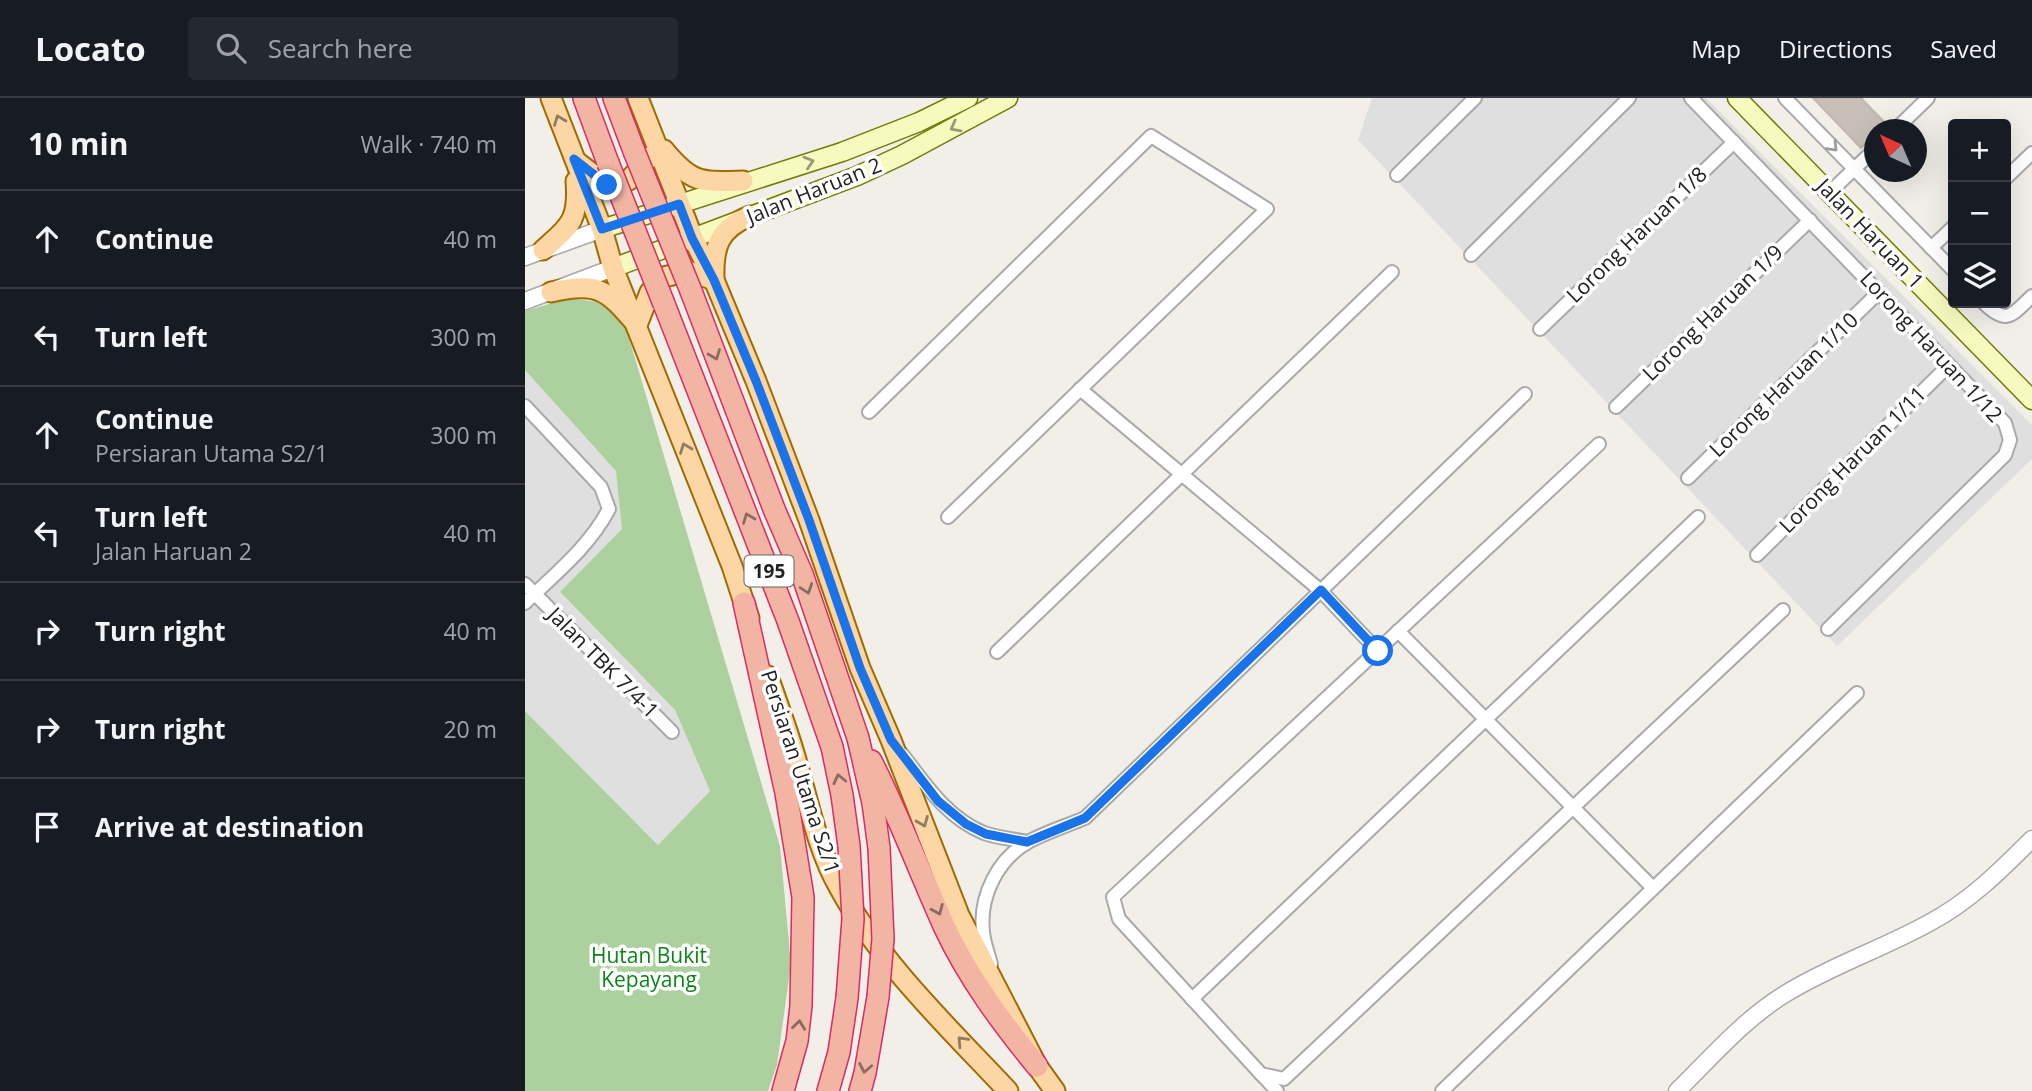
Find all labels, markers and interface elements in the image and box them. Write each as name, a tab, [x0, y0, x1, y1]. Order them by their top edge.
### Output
search box	[188, 17, 678, 80]
text: Locato	[35, 26, 146, 71]
icon: search	[212, 29, 250, 67]
text: Search here	[268, 30, 413, 66]
text: Map	[1691, 32, 1741, 65]
text: Directions	[1779, 32, 1892, 65]
text: Saved	[1930, 32, 1997, 65]
one-way arrow	[553, 114, 567, 126]
one-way arrow	[950, 119, 962, 132]
north arrow	[1864, 119, 1927, 182]
map controls	[1948, 119, 2011, 308]
button: +	[1948, 119, 2011, 182]
text: 10 min	[28, 123, 128, 164]
text: Walk · 740 m	[360, 128, 497, 160]
one-way arrow	[1824, 139, 1837, 152]
street label: Jalan Haruan 2	[740, 150, 885, 231]
one-way arrow	[802, 155, 814, 170]
street label: Lorong Haruan 1/8	[1560, 160, 1713, 309]
route end	[591, 169, 622, 200]
street label: Jalan Haruan 1	[1810, 171, 1931, 295]
button: −	[1948, 182, 2011, 245]
icon: ahead	[28, 220, 66, 258]
text: Continue	[95, 221, 214, 257]
text: 40 m	[443, 223, 497, 255]
street label: Lorong Haruan 1/9	[1636, 238, 1789, 387]
button: layers	[1948, 245, 2011, 308]
street label: Lorong Haruan 1/12	[1854, 265, 2009, 428]
street label: Lorong Haruan 1/10	[1703, 306, 1864, 463]
icon: left	[28, 318, 66, 356]
text: Turn left	[95, 319, 207, 355]
text: 300 m	[430, 321, 497, 353]
one-way arrow	[707, 348, 721, 361]
street label: Lorong Haruan 1/11	[1773, 380, 1932, 539]
text: Continue	[95, 401, 214, 437]
icon: ahead	[28, 416, 66, 454]
text: 300 m	[430, 419, 497, 451]
text: Persiaran Utama S2/1	[95, 437, 328, 469]
one-way arrow	[680, 442, 694, 454]
text: Turn left	[95, 499, 207, 535]
one-way arrow	[742, 513, 756, 525]
icon: left	[28, 514, 66, 552]
text: 40 m	[443, 517, 497, 549]
text: Jalan Haruan 2	[95, 535, 252, 567]
road number: 195	[744, 556, 793, 586]
one-way arrow	[799, 583, 814, 595]
street label: Jalan TBK 7/4-1	[541, 599, 665, 724]
icon: right	[28, 612, 66, 650]
text: Turn right	[95, 613, 226, 649]
text: 40 m	[443, 615, 497, 647]
route start	[1362, 635, 1393, 666]
street label: Persiaran Utama S2/1	[755, 666, 847, 877]
icon: right	[28, 710, 66, 748]
text: Turn right	[95, 711, 226, 747]
text: 20 m	[443, 713, 497, 745]
one-way arrow	[832, 773, 847, 785]
icon: arrive	[28, 808, 66, 846]
text: Arrive at destination	[95, 809, 364, 845]
one-way arrow	[915, 815, 929, 827]
one-way arrow	[929, 903, 943, 915]
park label: Hutan Bukit Kepayang	[591, 941, 707, 993]
one-way arrow	[791, 1019, 806, 1030]
one-way arrow	[957, 1036, 970, 1049]
one-way arrow	[859, 1062, 874, 1074]

